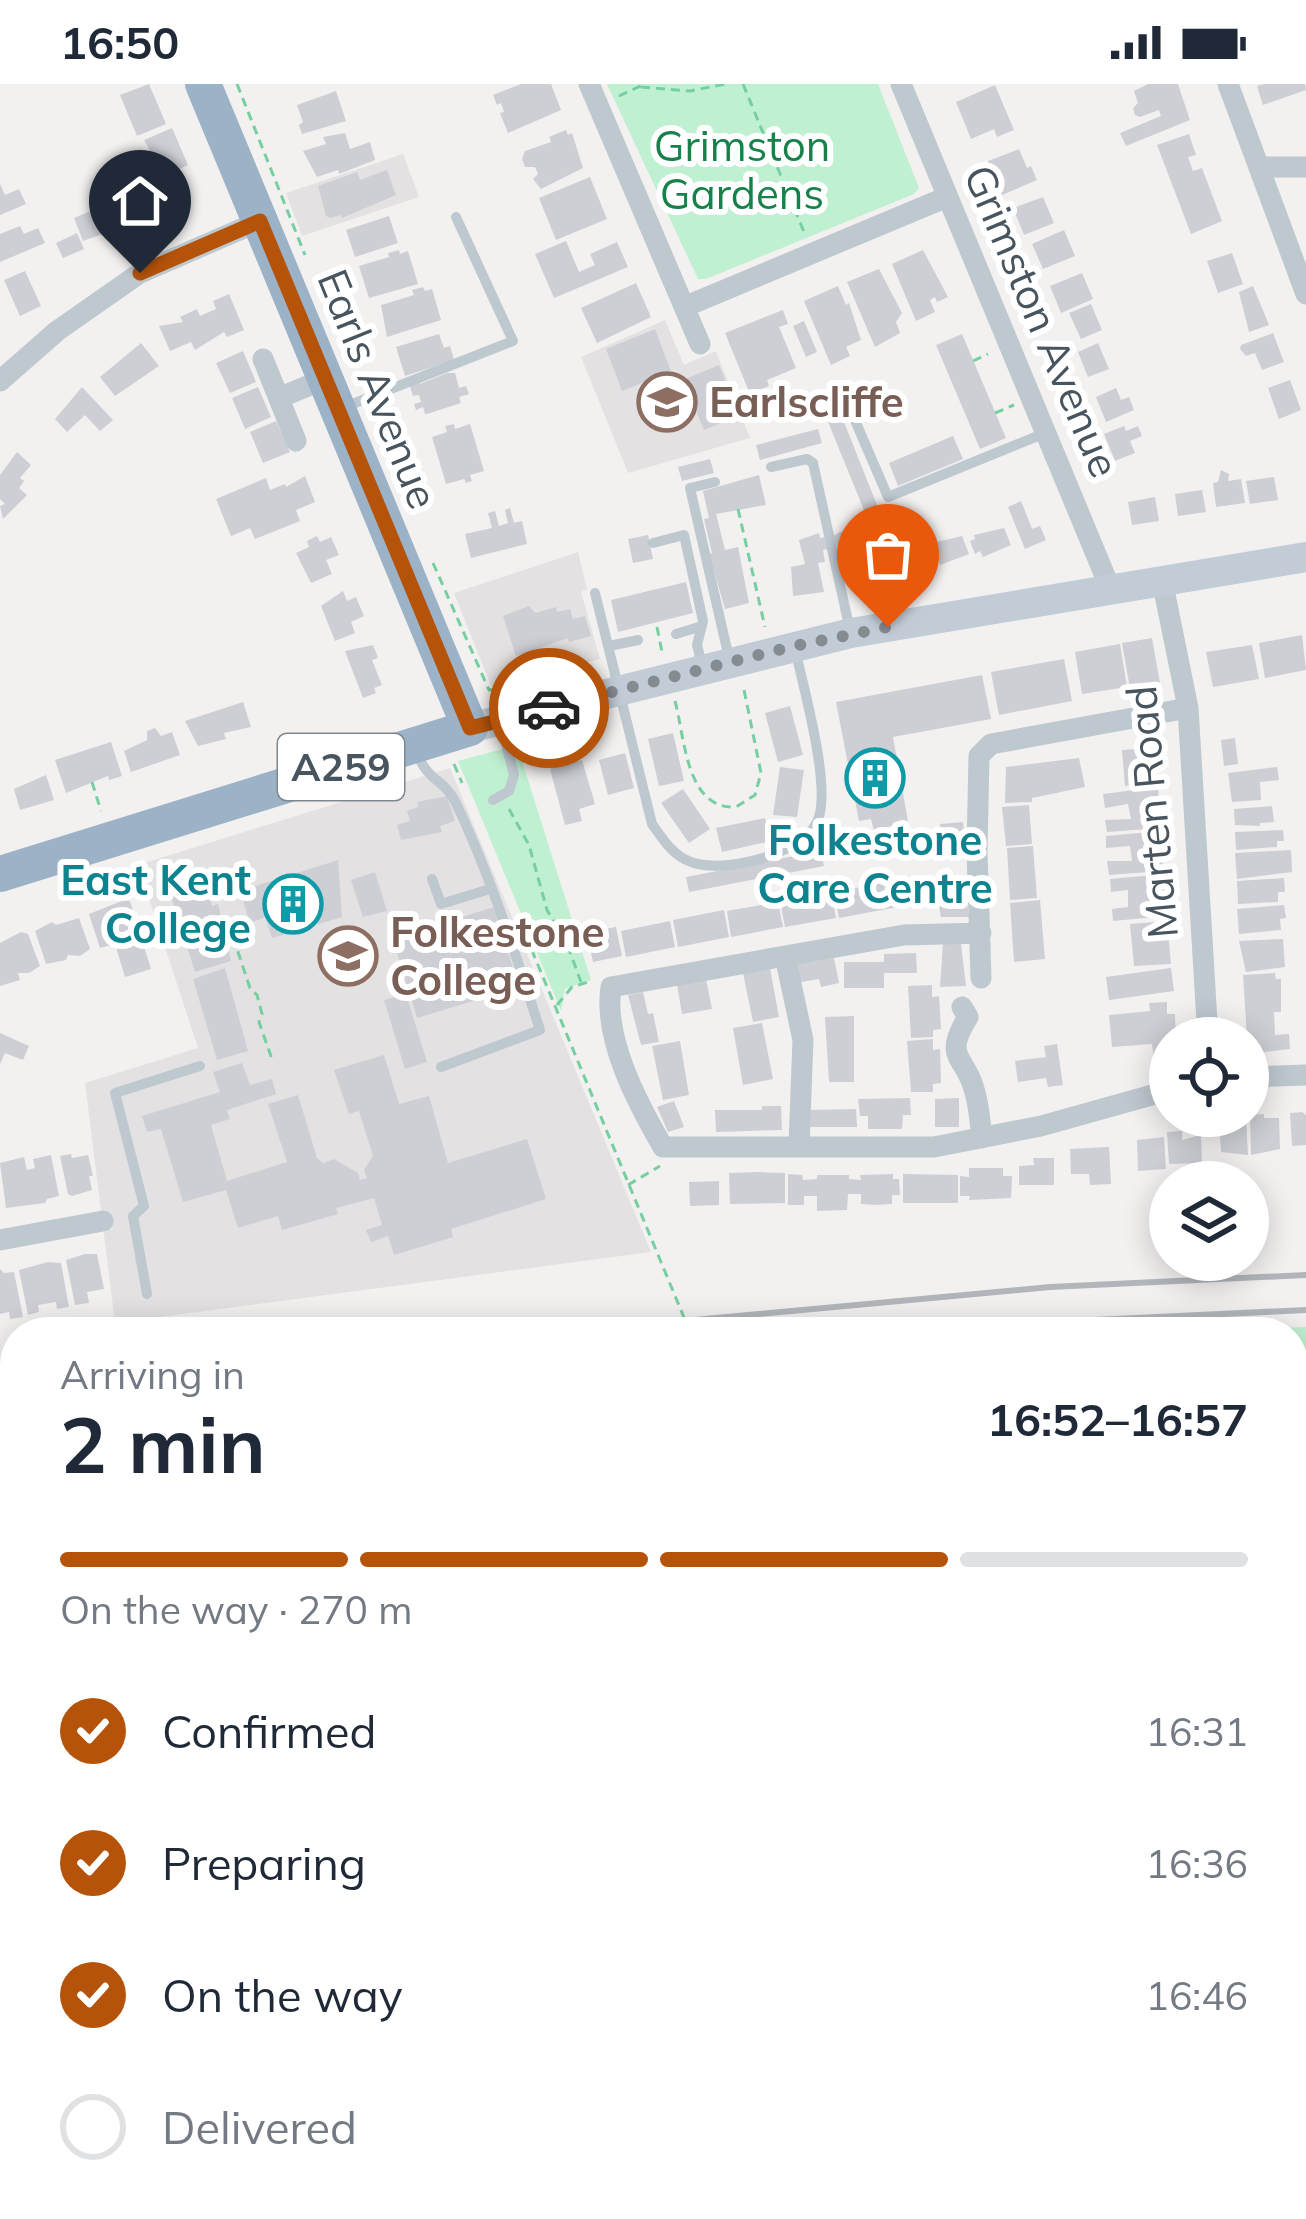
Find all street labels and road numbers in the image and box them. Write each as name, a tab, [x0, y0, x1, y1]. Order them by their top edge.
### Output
street label: Grimston Avenue	[953, 157, 1132, 485]
street label: Earls Avenue	[307, 262, 450, 516]
street label: Marten Road	[1114, 683, 1189, 941]
road number: A259	[278, 734, 404, 800]

